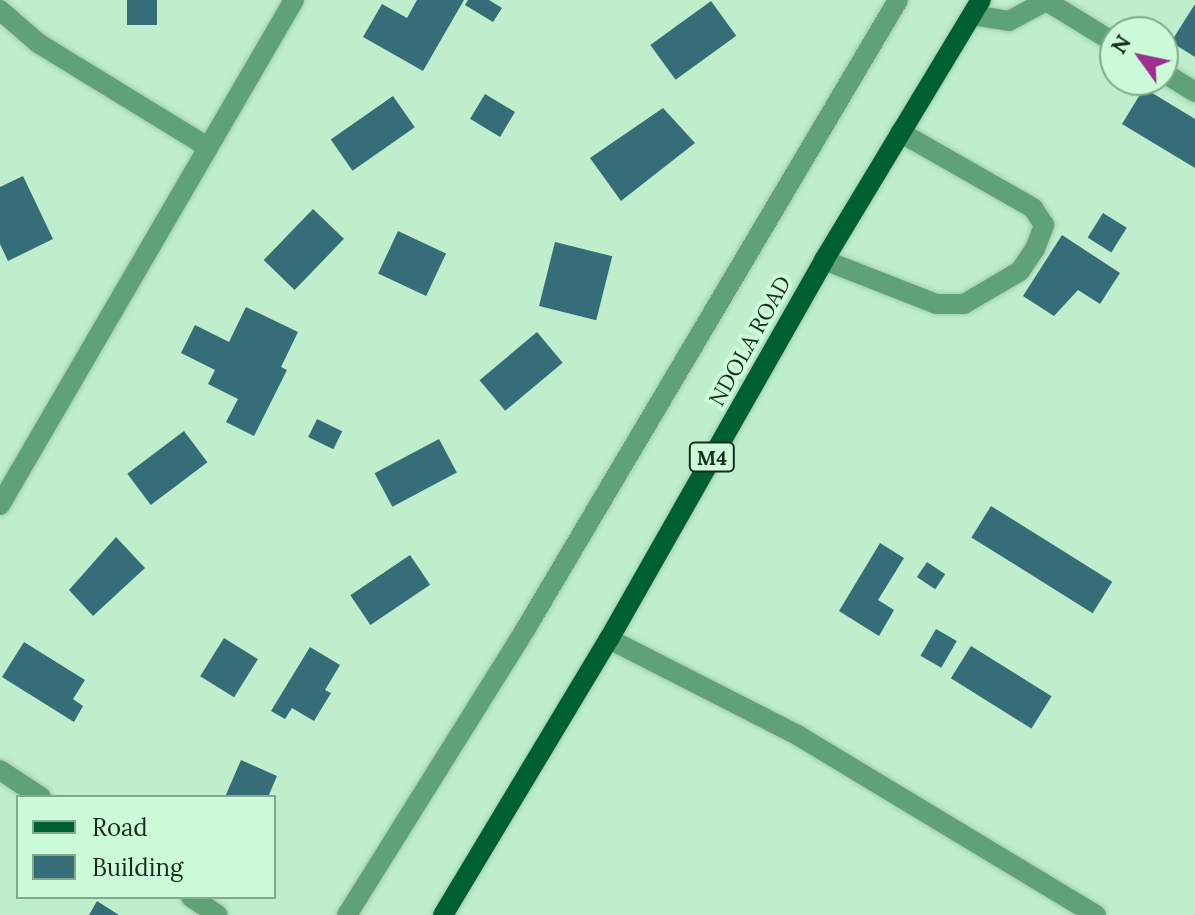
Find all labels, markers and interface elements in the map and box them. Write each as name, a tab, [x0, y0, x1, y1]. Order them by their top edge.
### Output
north arrow	[1099, 16, 1179, 96]
text: N	[1104, 29, 1137, 59]
street label: NDOLA ROAD	[703, 272, 797, 410]
road number: M4	[688, 441, 736, 473]
legend	[16, 795, 276, 899]
text: Road	[92, 812, 148, 843]
text: Building	[92, 852, 183, 883]

